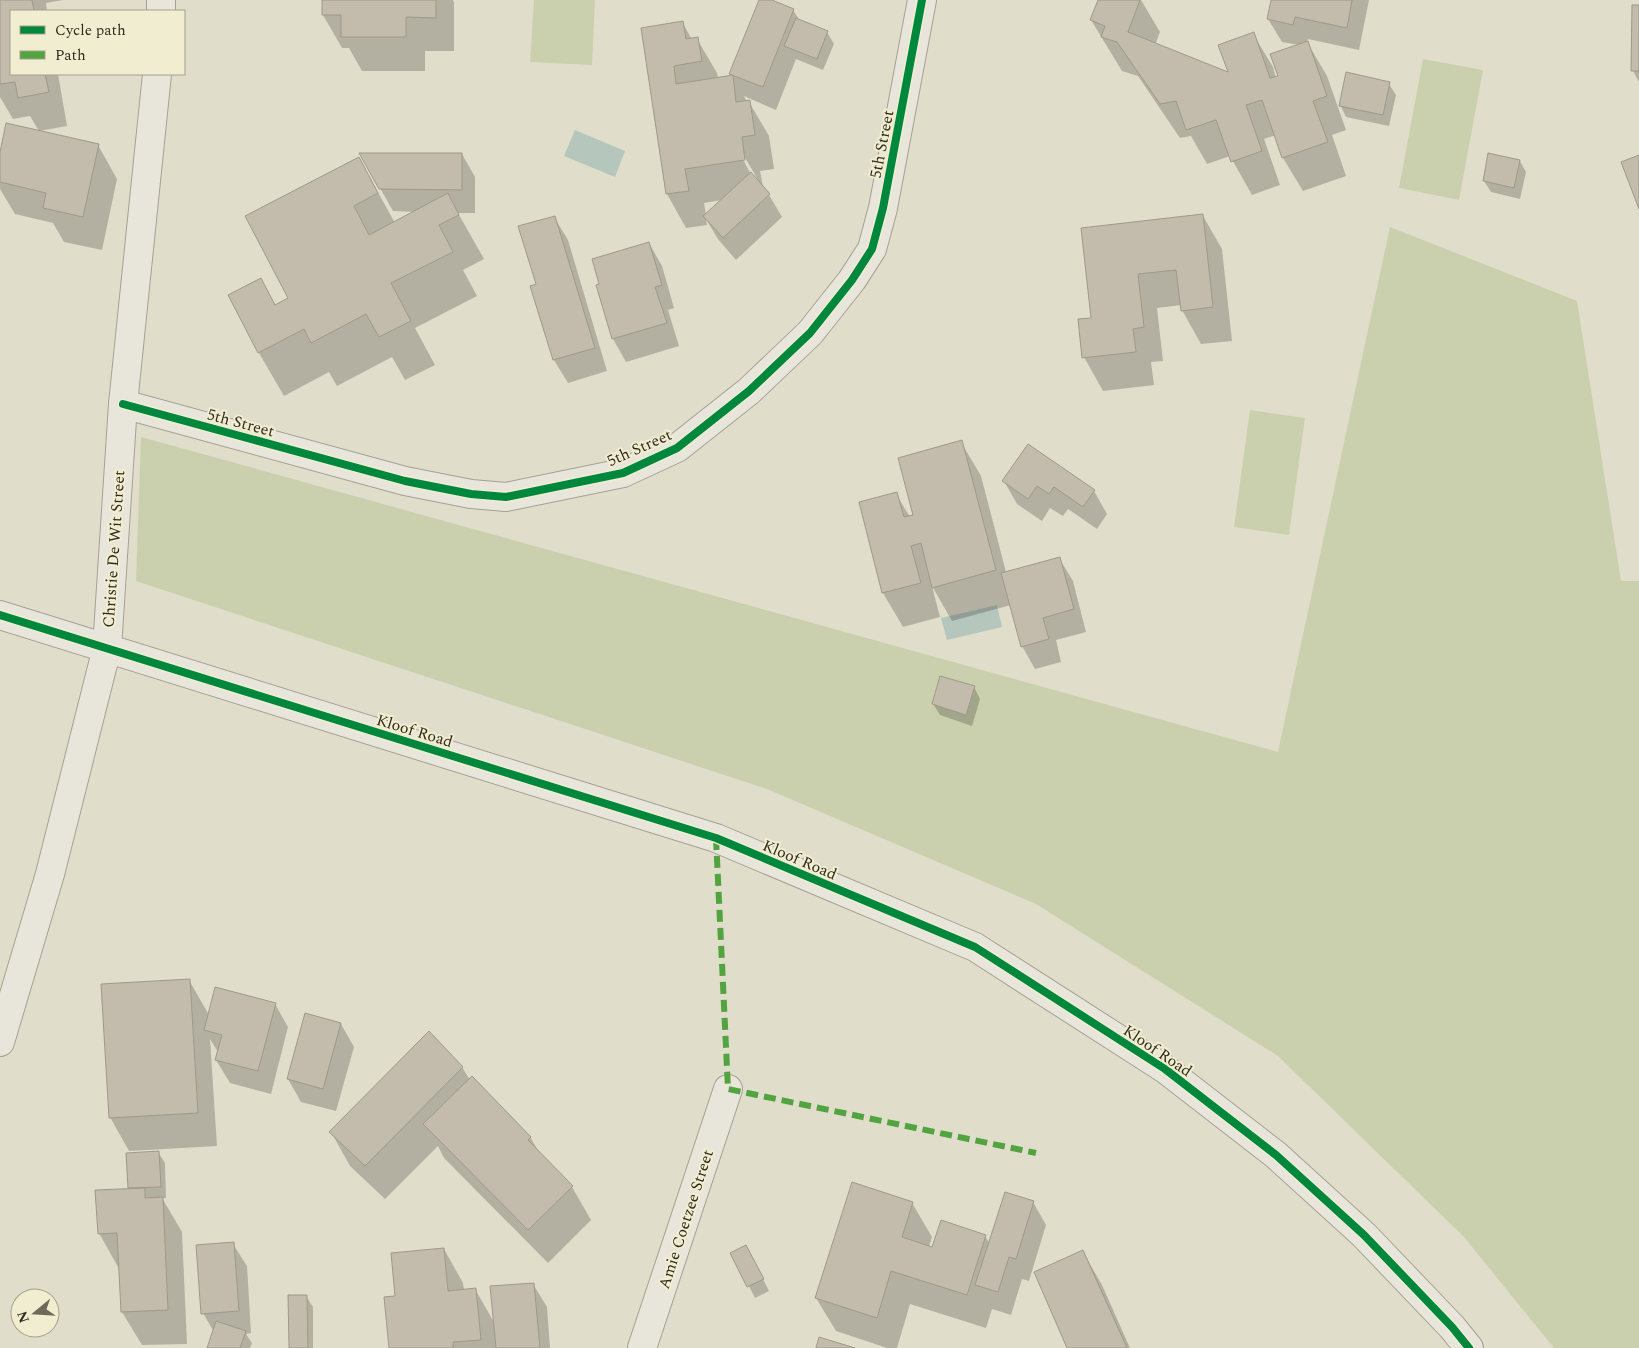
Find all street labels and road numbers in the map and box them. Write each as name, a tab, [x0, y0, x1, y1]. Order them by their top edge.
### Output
street label: 5th Street	[864, 108, 900, 180]
street label: 5th Street	[204, 402, 277, 444]
street label: 5th Street	[603, 423, 676, 473]
street label: Christie De Wit Street	[97, 469, 131, 629]
street label: Kloof Road	[374, 708, 456, 754]
street label: Kloof Road	[759, 833, 841, 886]
street label: Kloof Road	[1118, 1019, 1197, 1083]
street label: Amie Coetzee Street	[652, 1146, 720, 1292]

